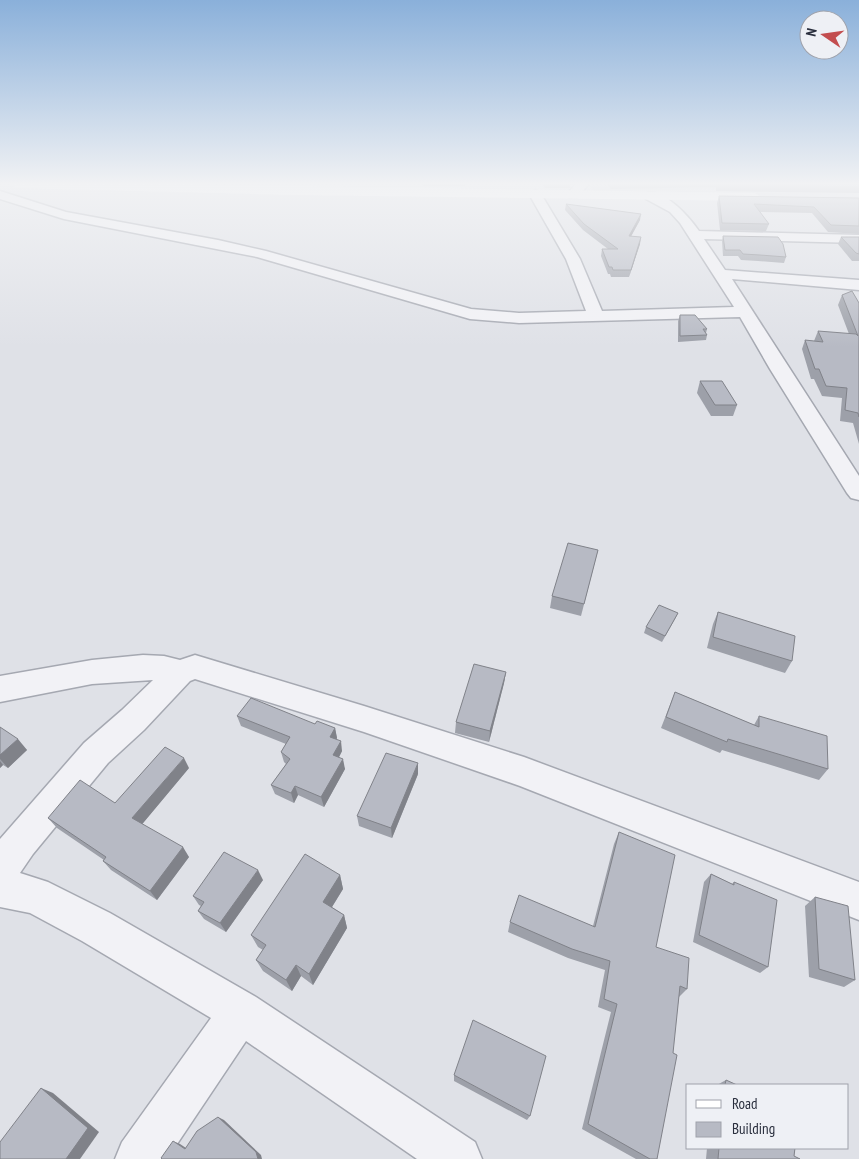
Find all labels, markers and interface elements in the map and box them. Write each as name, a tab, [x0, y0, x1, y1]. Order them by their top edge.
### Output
north arrow	[799, 10, 849, 60]
text: N	[802, 26, 821, 38]
legend	[686, 1084, 849, 1149]
text: Road	[732, 1094, 758, 1113]
text: Building	[732, 1119, 775, 1138]

